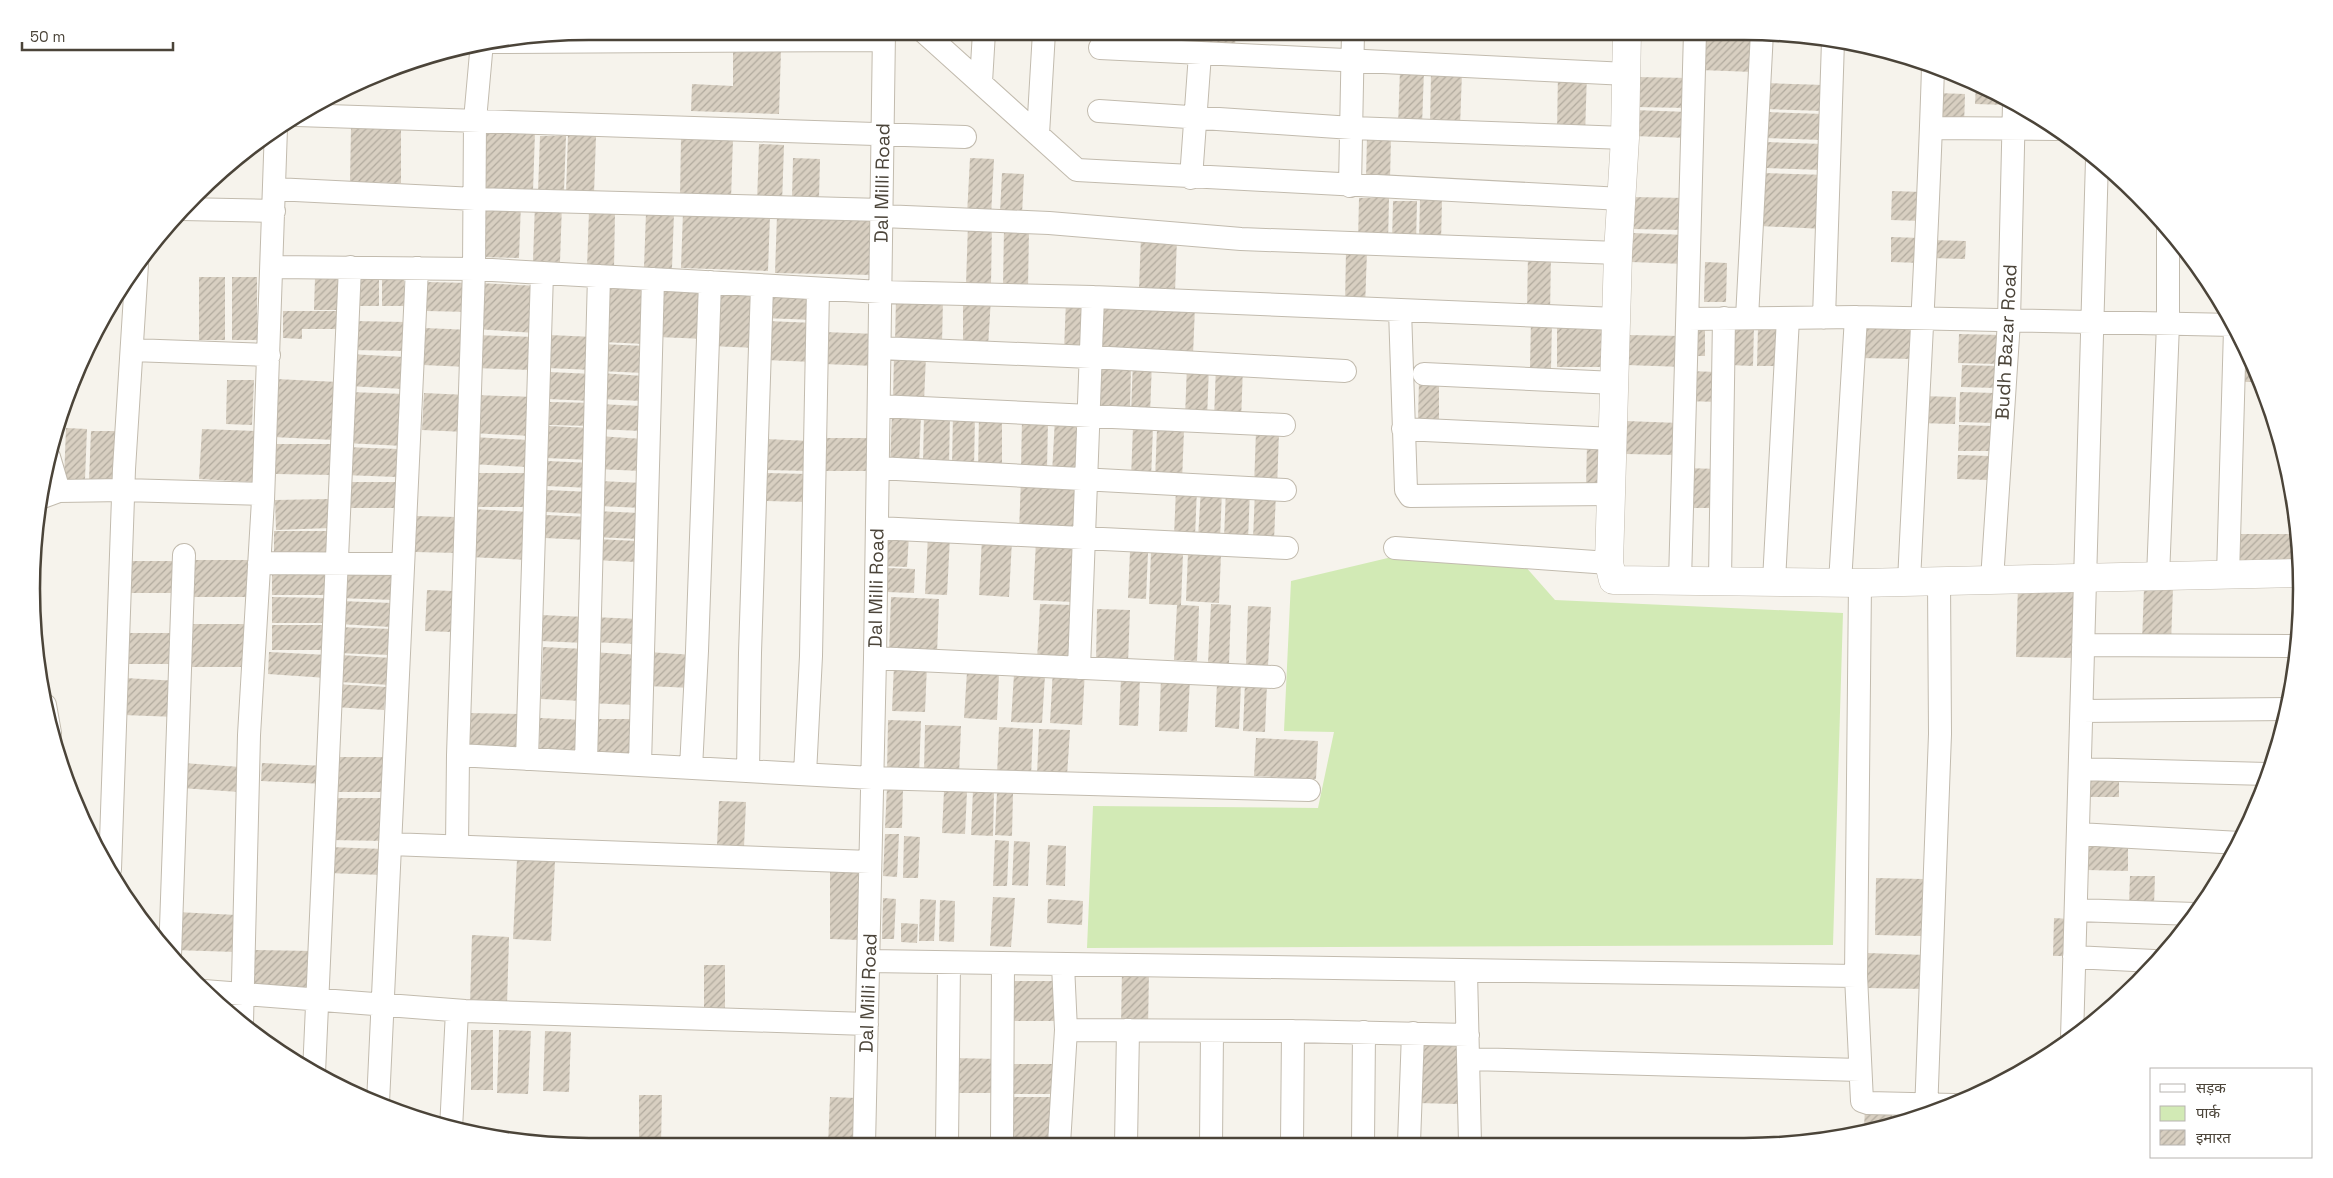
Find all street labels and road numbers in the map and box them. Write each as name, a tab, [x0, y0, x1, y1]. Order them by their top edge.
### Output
street label: Dal Milli Road	[868, 123, 896, 243]
street label: Budh Bazar Road	[1989, 264, 2023, 420]
street label: Dal Milli Road	[862, 528, 890, 648]
street label: Dal Milli Road	[853, 933, 883, 1053]

